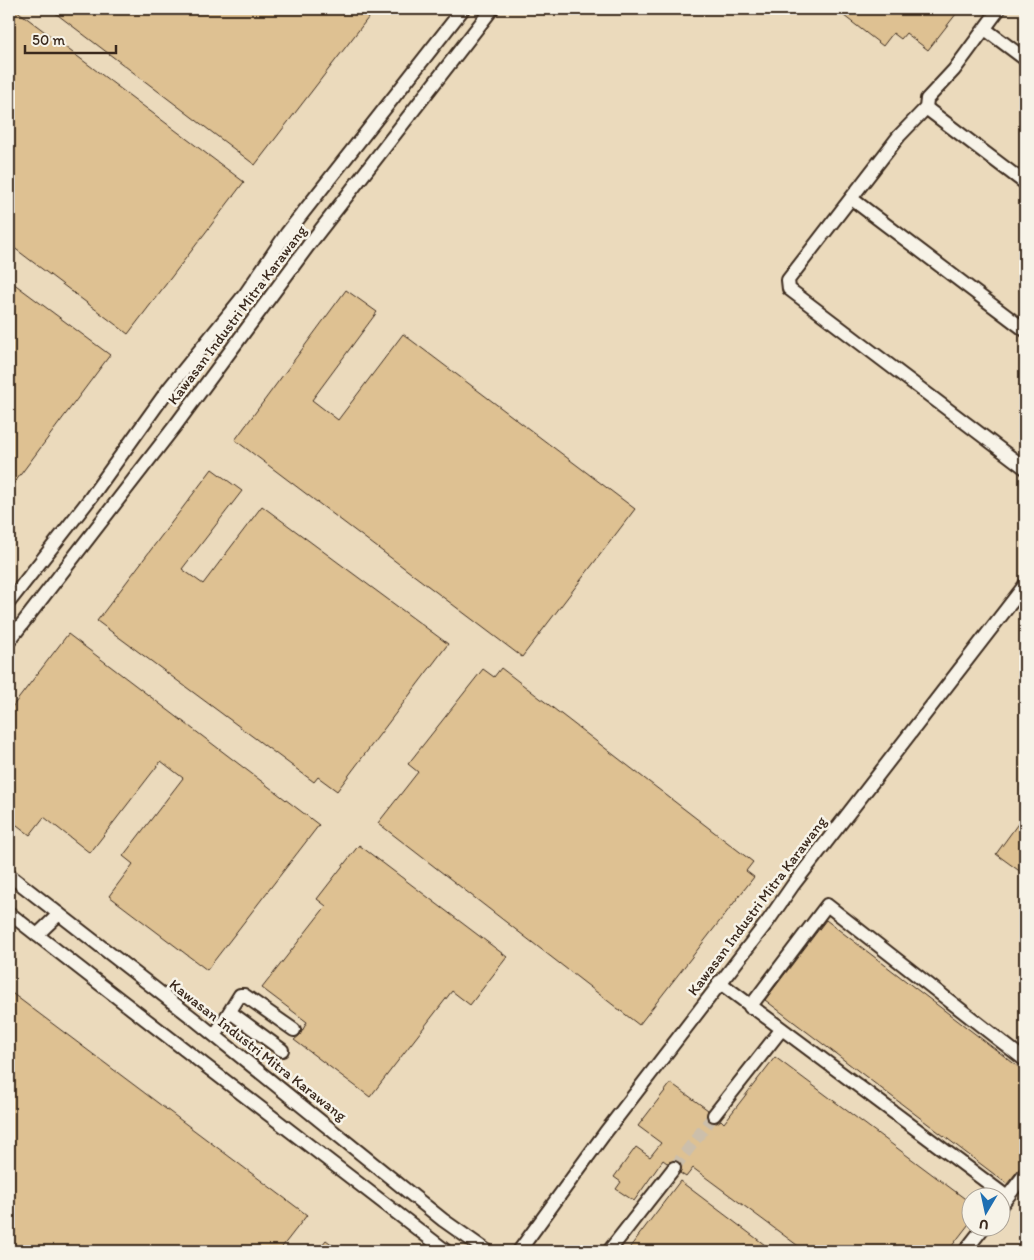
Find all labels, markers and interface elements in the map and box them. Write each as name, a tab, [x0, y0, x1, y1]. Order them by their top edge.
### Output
scale bar	[25, 22, 116, 54]
text: 50 m	[32, 31, 65, 49]
street label: Kawasan Industri Mitra Karawang	[164, 222, 311, 408]
street label: Kawasan Industri Mitra Karawang	[684, 813, 831, 999]
street label: Kawasan Industri Mitra Karawang	[166, 975, 350, 1125]
north arrow	[962, 1188, 1012, 1238]
text: U	[978, 1215, 990, 1233]

